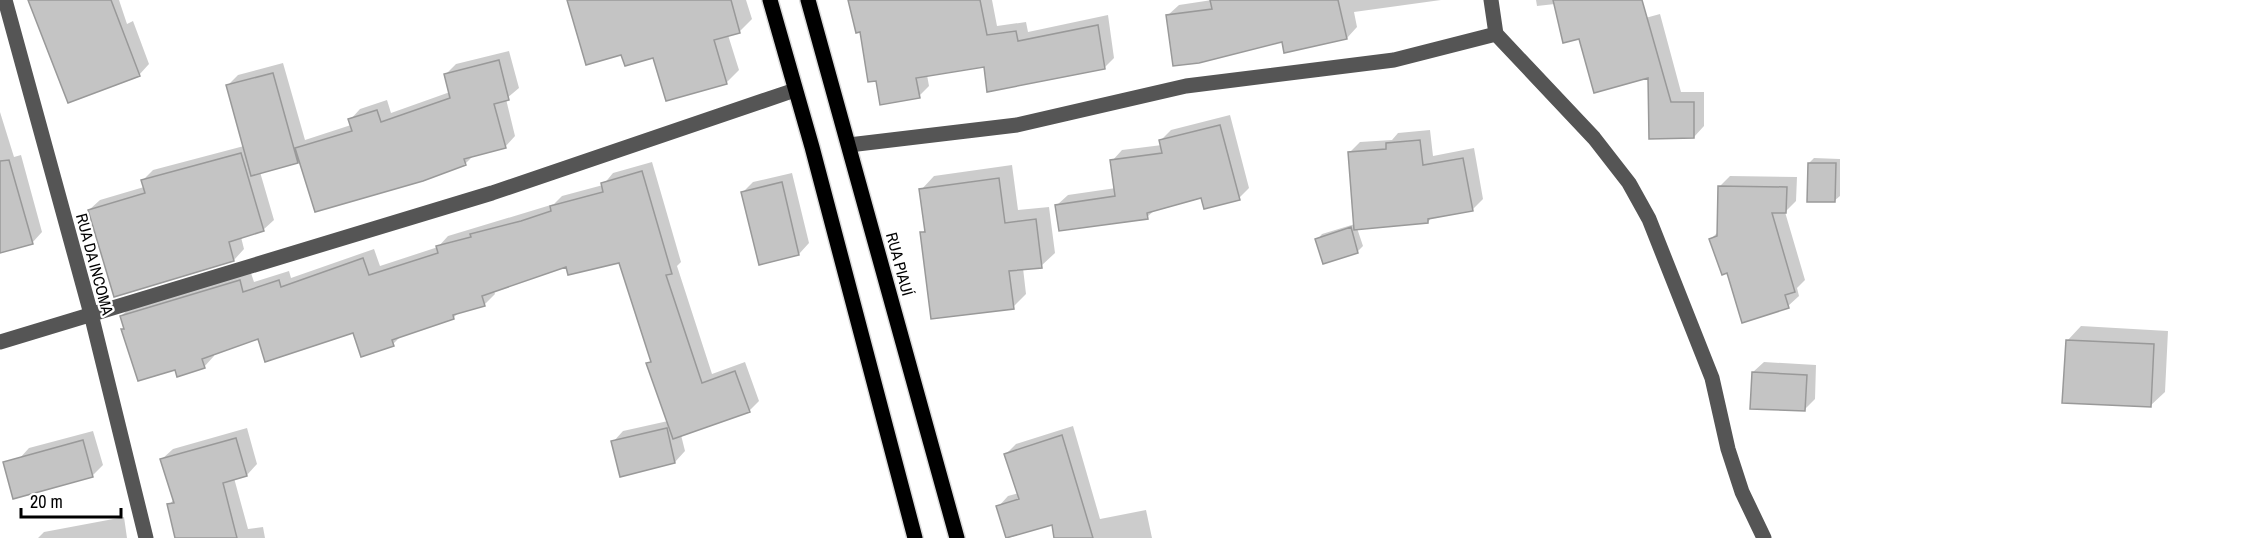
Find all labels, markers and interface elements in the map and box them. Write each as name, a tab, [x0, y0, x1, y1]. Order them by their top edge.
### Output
street label: RUA DA INCOMA	[71, 211, 119, 317]
street label: RUA PIAUÍ	[881, 230, 919, 299]
scale bar	[21, 481, 122, 519]
text: 20 m	[30, 489, 63, 514]

